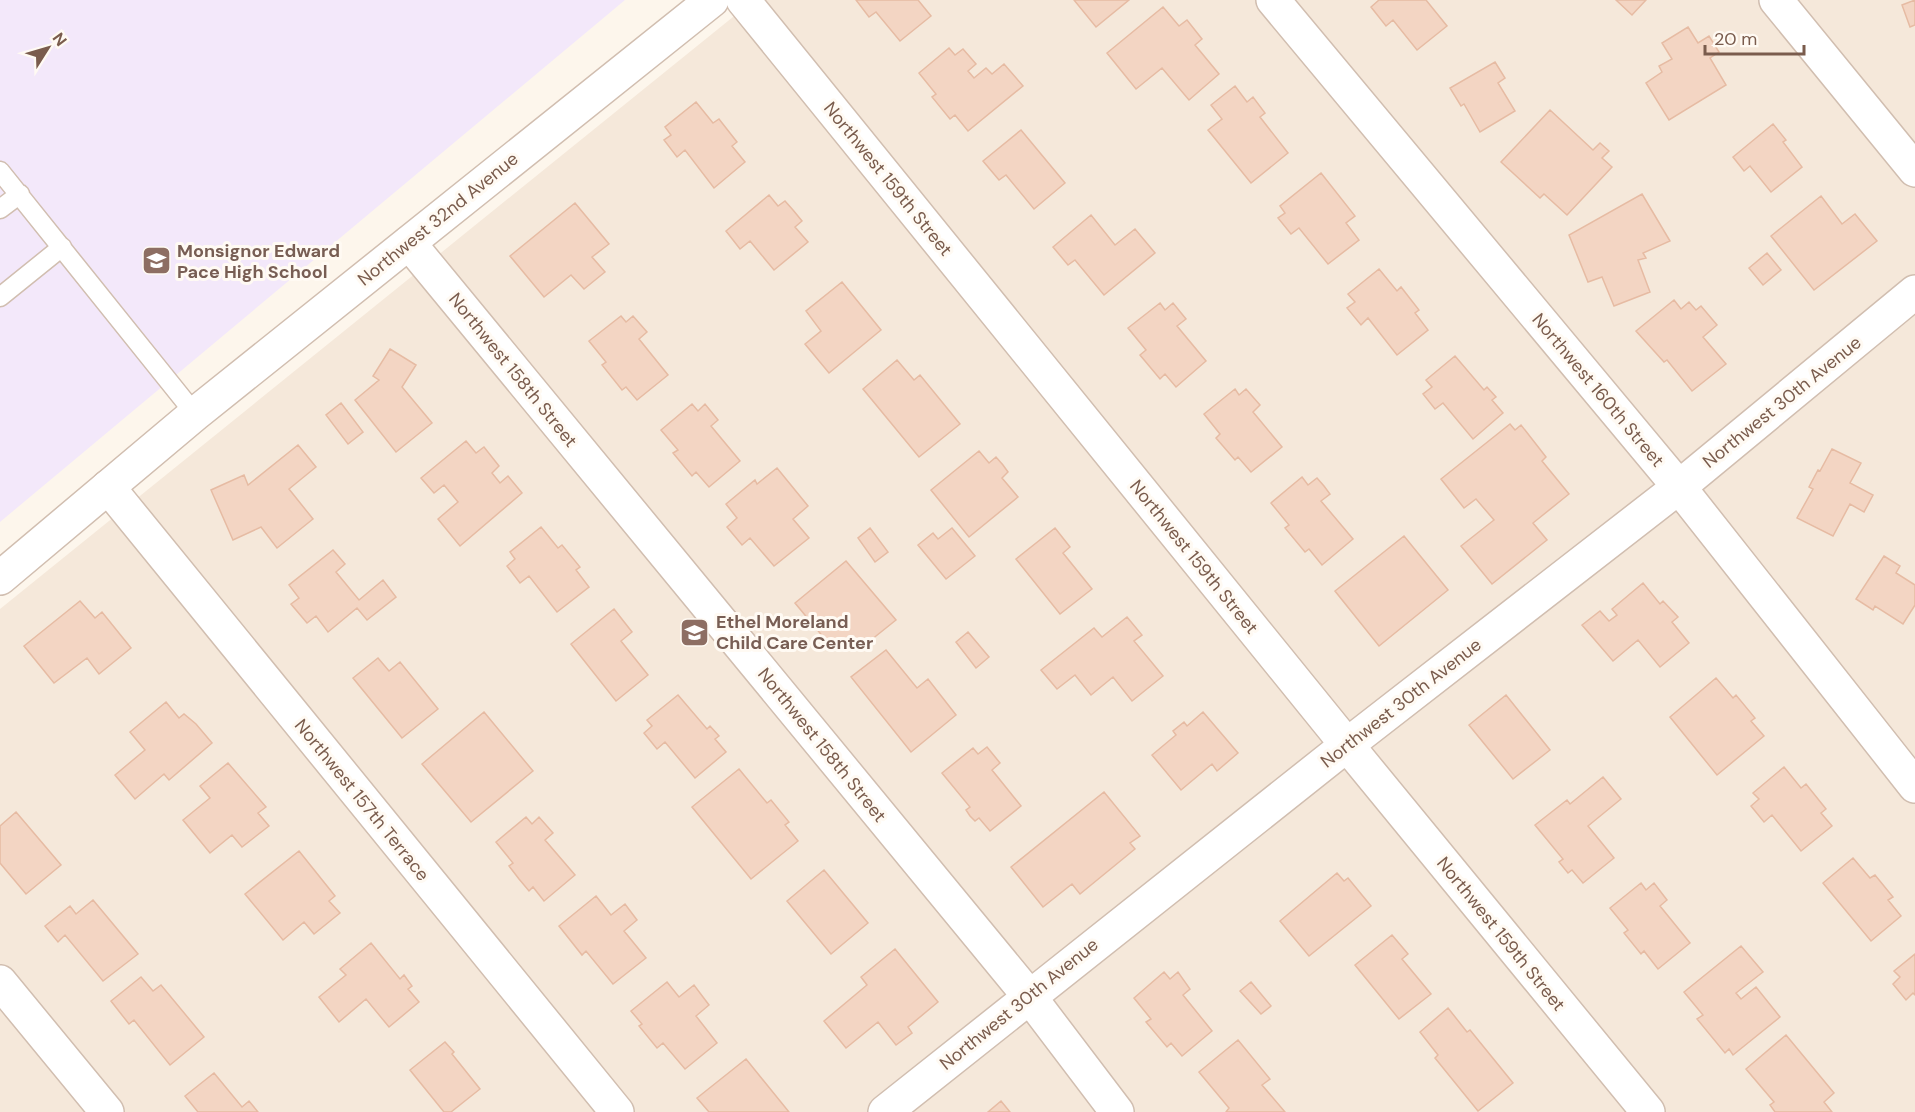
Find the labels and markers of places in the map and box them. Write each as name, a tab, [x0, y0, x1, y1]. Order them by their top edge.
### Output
place label: Monsignor Edward Pace High School	[177, 239, 340, 284]
school or university icon: Monsignor Edward Pace High School	[140, 245, 172, 277]
place label: Ethel Moreland Child Care Center	[716, 610, 873, 655]
school or university icon: Ethel Moreland Child Care Center	[679, 616, 711, 648]

